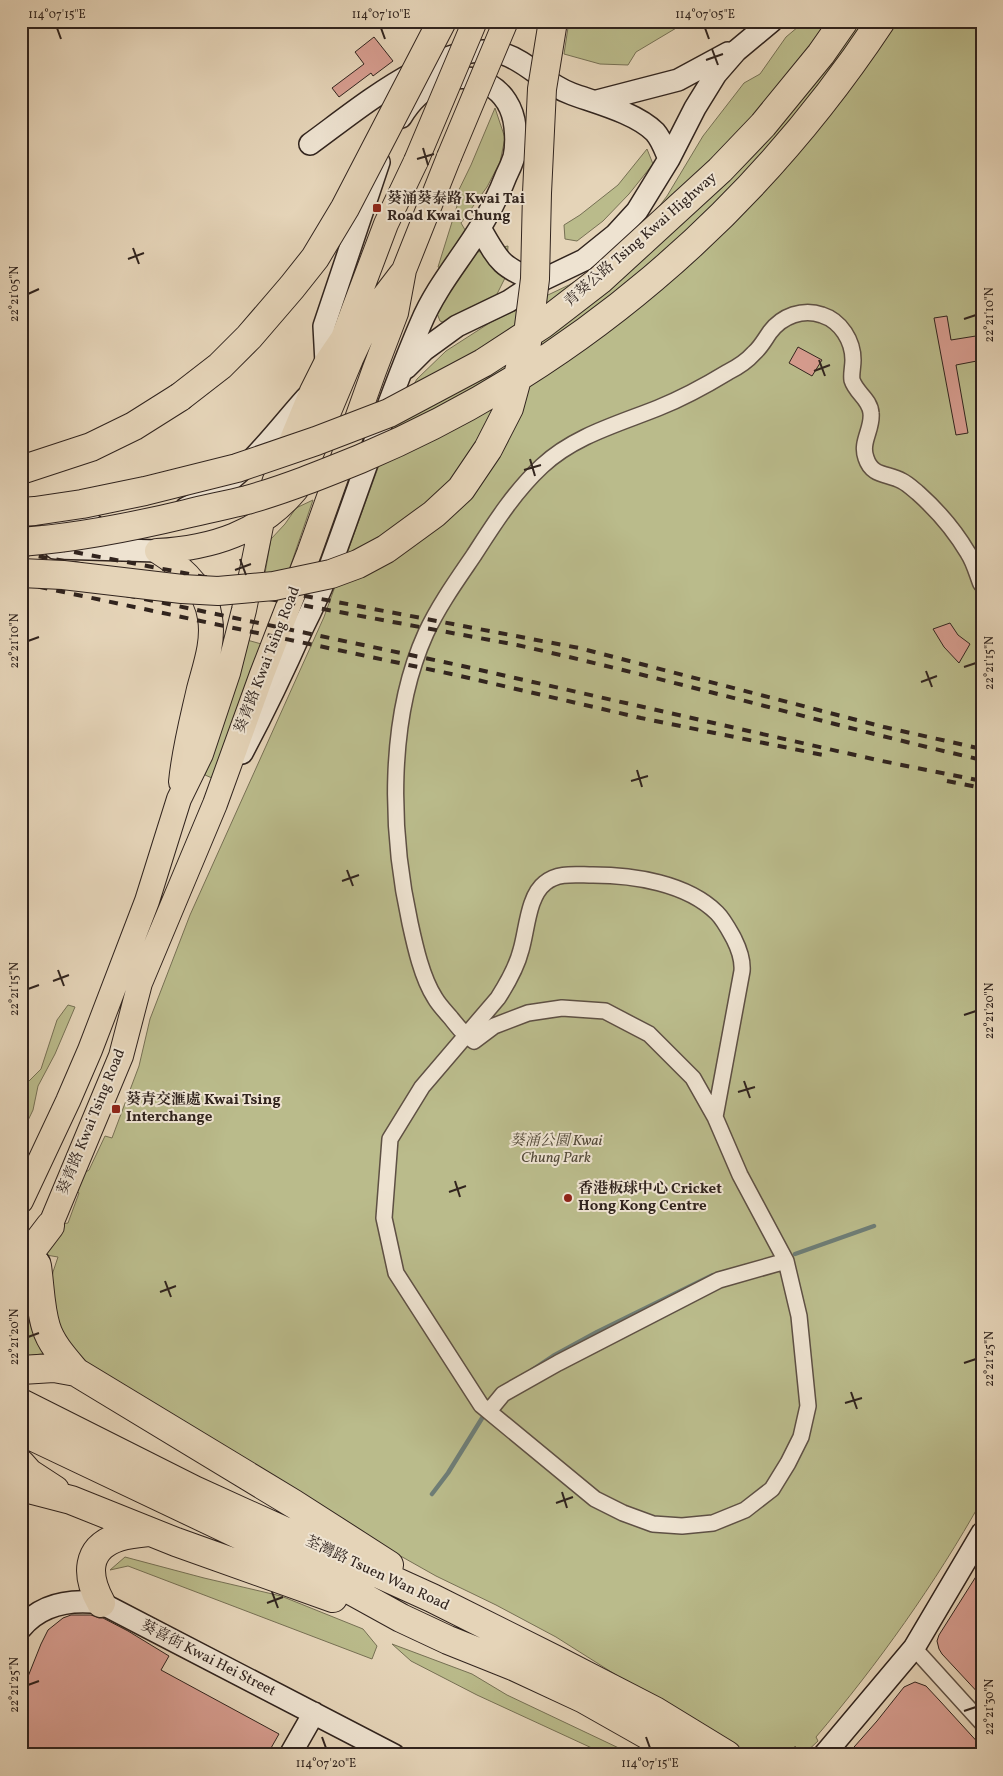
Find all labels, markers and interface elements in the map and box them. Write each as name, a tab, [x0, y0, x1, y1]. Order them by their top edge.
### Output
text: 114°07'15"E	[28, 7, 86, 23]
text: 114°07'10"E	[352, 7, 410, 23]
text: 114°07'05"E	[675, 7, 735, 23]
street label: 青葵公路 Tsing Kwai Highway	[560, 168, 722, 312]
place label: 葵涌葵泰路 Kwai Tai Road Kwai Chung	[387, 189, 525, 227]
marker: 葵涌葵泰路 Kwai Tai Road Kwai Chung	[371, 202, 383, 214]
text: 22°21'05"N	[7, 266, 23, 322]
text: 22°21'10"N	[982, 287, 998, 343]
street label: 葵青路 Kwai Tsing Road	[230, 584, 306, 736]
text: 22°21'10"N	[7, 613, 23, 669]
text: 22°21'15"N	[982, 636, 998, 690]
text: 22°21'15"N	[7, 962, 23, 1016]
text: 22°21'20"N	[982, 983, 998, 1039]
street label: 葵青路 Kwai Tsing Road	[53, 1046, 131, 1198]
place label: 葵青交滙處 Kwai Tsing Interchange	[126, 1090, 281, 1128]
marker: 葵青交滙處 Kwai Tsing Interchange	[110, 1103, 122, 1115]
park label: 葵涌公園 Kwai Chung Park	[510, 1131, 603, 1169]
place label: 香港板球中心 Cricket Hong Kong Centre	[578, 1179, 722, 1217]
marker: 香港板球中心 Cricket Hong Kong Centre	[562, 1192, 574, 1204]
text: 22°21'20"N	[7, 1309, 23, 1365]
text: 22°21'25"N	[982, 1331, 998, 1387]
street label: 荃灣路 Tsuen Wan Road	[302, 1531, 452, 1617]
street label: 葵喜街 Kwai Hei Street	[137, 1616, 279, 1702]
text: 22°21'25"N	[7, 1657, 23, 1713]
text: 22°21'30"N	[982, 1679, 998, 1735]
text: 114°07'20"E	[296, 1756, 356, 1772]
text: 114°07'15"E	[621, 1756, 679, 1772]

